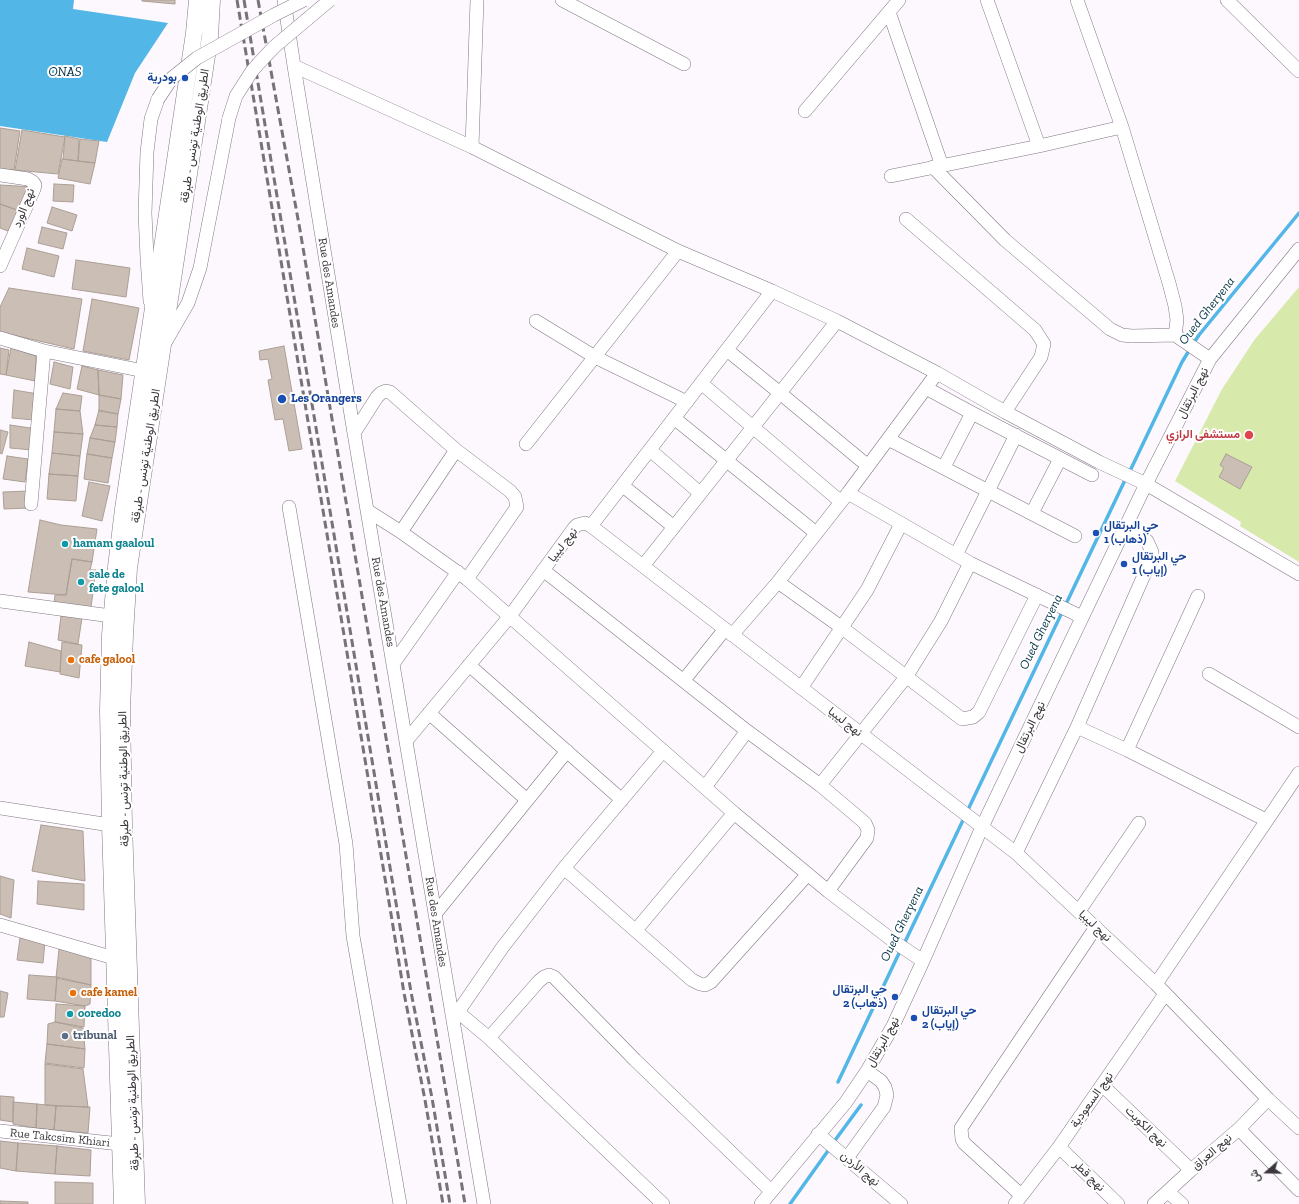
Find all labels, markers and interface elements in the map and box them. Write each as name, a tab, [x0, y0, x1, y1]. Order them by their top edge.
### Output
water label: ONAS	[48, 64, 82, 80]
street label: الطريق الوطنية تونس - طبرقة	[177, 68, 213, 204]
place label: بودرية	[147, 71, 177, 85]
marker: بودرية	[180, 73, 190, 83]
street label: نهج الورد	[10, 186, 38, 230]
street label: Rue des Amandes	[315, 237, 343, 329]
water label: Oued Gheryena	[1176, 274, 1238, 348]
street label: نهج البرتقال	[1174, 365, 1212, 421]
street label: الطريق الوطنية تونس - طبرقة	[128, 388, 164, 524]
place label: Les Orangers	[291, 392, 362, 406]
marker: Les Orangers	[276, 393, 288, 405]
place label: مستشفى الرازي	[1166, 428, 1240, 442]
marker: مستشفى الرازي	[1243, 429, 1255, 441]
place label: حي البرتقال 1 (ذهاب)	[1104, 519, 1158, 547]
street label: نهج ليبيا	[545, 525, 581, 565]
marker: حي البرتقال 1 (ذهاب)	[1091, 528, 1101, 538]
place label: hamam gaaloul	[73, 537, 154, 551]
marker: hamam gaaloul	[60, 539, 70, 549]
place label: حي البرتقال 1 (إياب)	[1132, 550, 1186, 578]
street label: Rue des Amandes	[368, 556, 398, 648]
marker: حي البرتقال 1 (إياب)	[1119, 559, 1129, 569]
place label: sale de fete galool	[89, 568, 144, 596]
marker: sale de fete galool	[76, 577, 86, 587]
water label: Oued Gheryena	[1016, 592, 1066, 672]
place label: cafe galool	[79, 653, 135, 667]
marker: cafe galool	[66, 655, 76, 665]
street label: نهج البرتقال	[1011, 699, 1049, 755]
street label: نهج ليبيا	[825, 704, 865, 740]
street label: الطريق الوطنية تونس - طبرقة	[116, 711, 132, 847]
street label: Rue des Amandes	[422, 876, 450, 968]
water label: Oued Gheryena	[877, 884, 927, 964]
street label: نهج ليبيا	[1076, 907, 1114, 945]
place label: حي البرتقال 2 (ذهاب)	[833, 983, 887, 1011]
place label: cafe kamel	[81, 986, 137, 1000]
marker: cafe kamel	[68, 988, 78, 998]
marker: حي البرتقال 2 (ذهاب)	[890, 992, 900, 1002]
place label: حي البرتقال 2 (إياب)	[922, 1004, 976, 1032]
place label: ooredoo	[78, 1007, 121, 1021]
marker: ooredoo	[65, 1009, 75, 1019]
marker: حي البرتقال 2 (إياب)	[909, 1013, 919, 1023]
street label: نهج البرتقال	[863, 1014, 903, 1070]
place label: tribunal	[73, 1029, 117, 1043]
marker: tribunal	[60, 1031, 70, 1041]
street label: الطريق الوطنية تونس - طبرقة	[123, 1035, 143, 1171]
street label: نهج السعودية	[1068, 1069, 1116, 1131]
street label: نهج الكويت	[1122, 1103, 1170, 1151]
street label: Rue Takcsim Khiari	[9, 1126, 111, 1150]
street label: نهج العراق	[1189, 1131, 1235, 1173]
street label: نهج الأردن	[837, 1148, 883, 1190]
north arrow	[1247, 1152, 1287, 1192]
street label: نهج قطر	[1070, 1157, 1108, 1195]
text: ش	[1247, 1168, 1264, 1185]

